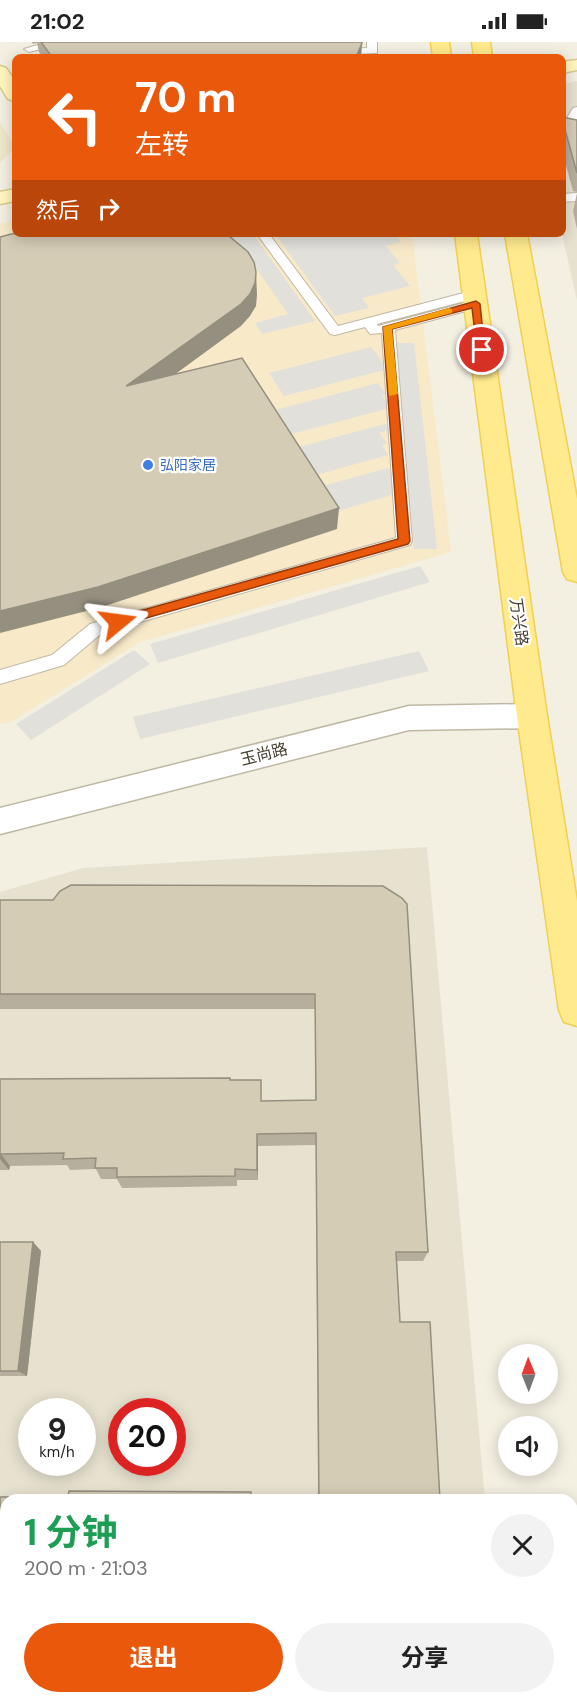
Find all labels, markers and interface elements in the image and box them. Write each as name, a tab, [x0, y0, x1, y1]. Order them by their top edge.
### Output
text: 21:02	[30, 7, 84, 36]
text: 70 m	[135, 70, 236, 125]
icon: left	[36, 78, 114, 156]
text: 左转	[135, 127, 189, 162]
icon: right	[92, 192, 125, 225]
text: 然后	[36, 196, 80, 225]
pin	[456, 324, 507, 375]
icon: arrive	[465, 333, 498, 366]
place label: 弘阳家居	[160, 456, 216, 474]
marker: 弘阳家居	[141, 458, 155, 472]
position arrow	[86, 590, 150, 654]
street label: 万兴路	[505, 597, 533, 647]
street label: 玉尚路	[238, 738, 290, 770]
north arrow	[498, 1344, 558, 1404]
map controls	[498, 1344, 558, 1476]
speed limit sign: 20	[108, 1398, 186, 1476]
text: 9	[47, 1410, 67, 1449]
button: sound	[498, 1416, 558, 1476]
text: km/h	[39, 1442, 75, 1462]
text: 1 分钟	[24, 1509, 118, 1556]
button: close	[491, 1514, 554, 1577]
text: 200 m · 21:03	[24, 1555, 148, 1581]
button: 退出	[24, 1623, 283, 1692]
button: 分享	[295, 1623, 554, 1692]

